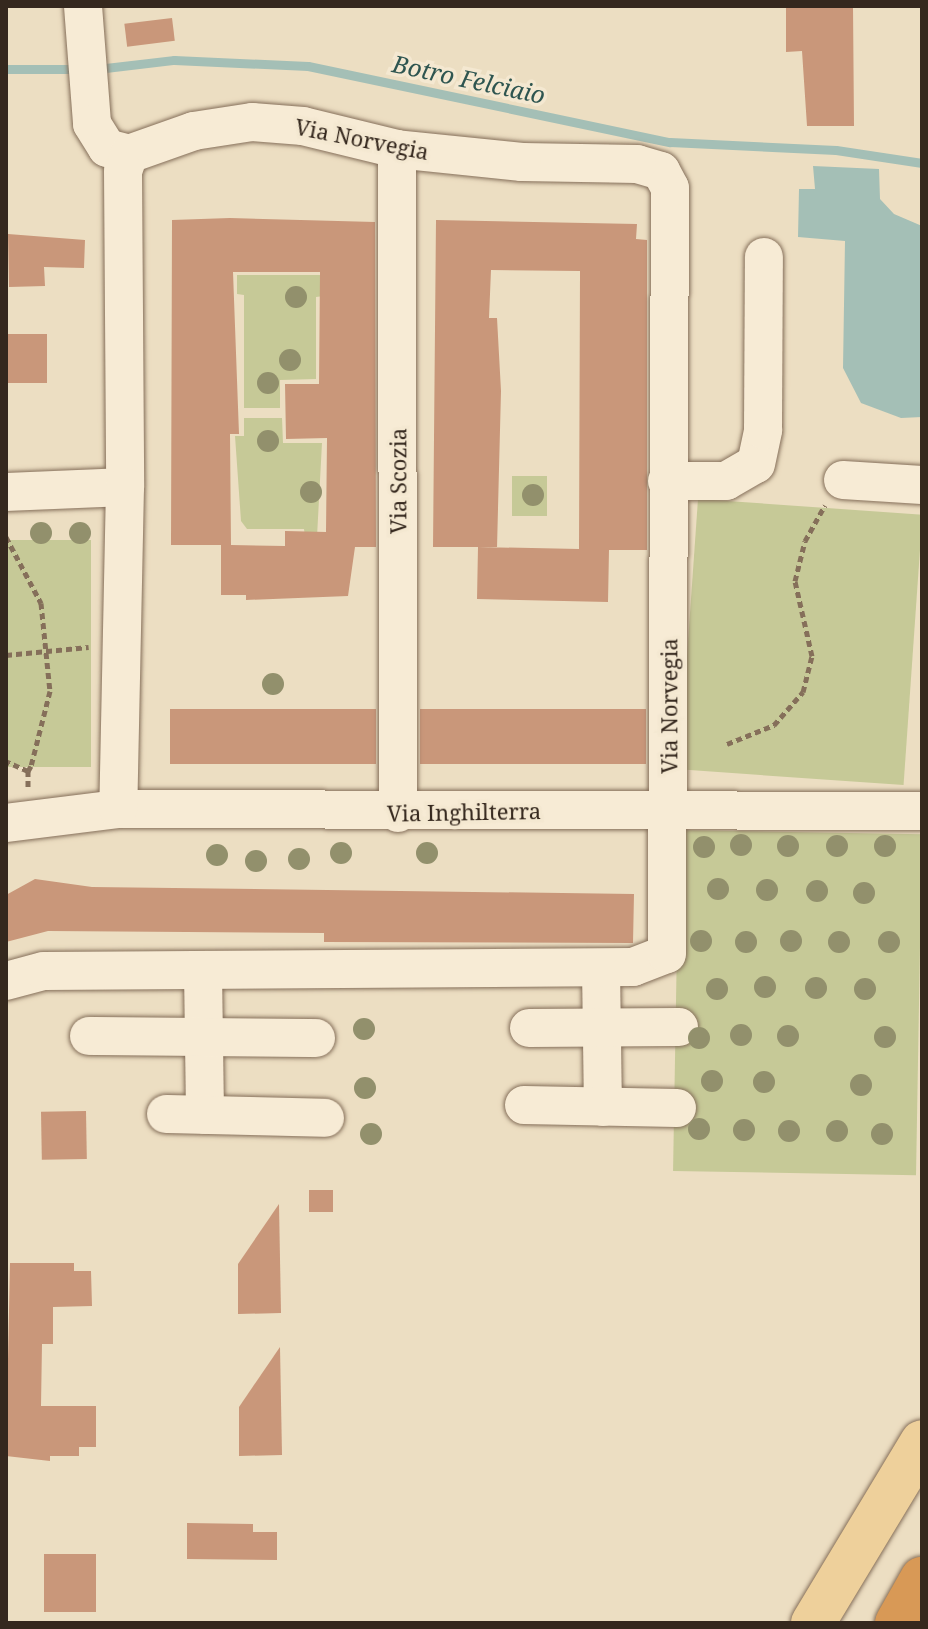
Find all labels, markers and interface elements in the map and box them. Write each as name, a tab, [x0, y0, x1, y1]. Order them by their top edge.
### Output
water label: Botro Felciaio	[390, 49, 548, 109]
street label: Via Norvegia	[293, 113, 431, 165]
street label: Via Scozia	[385, 428, 411, 534]
street label: Via Norvegia	[656, 638, 682, 774]
street label: Via Inghilterra	[387, 797, 541, 827]

